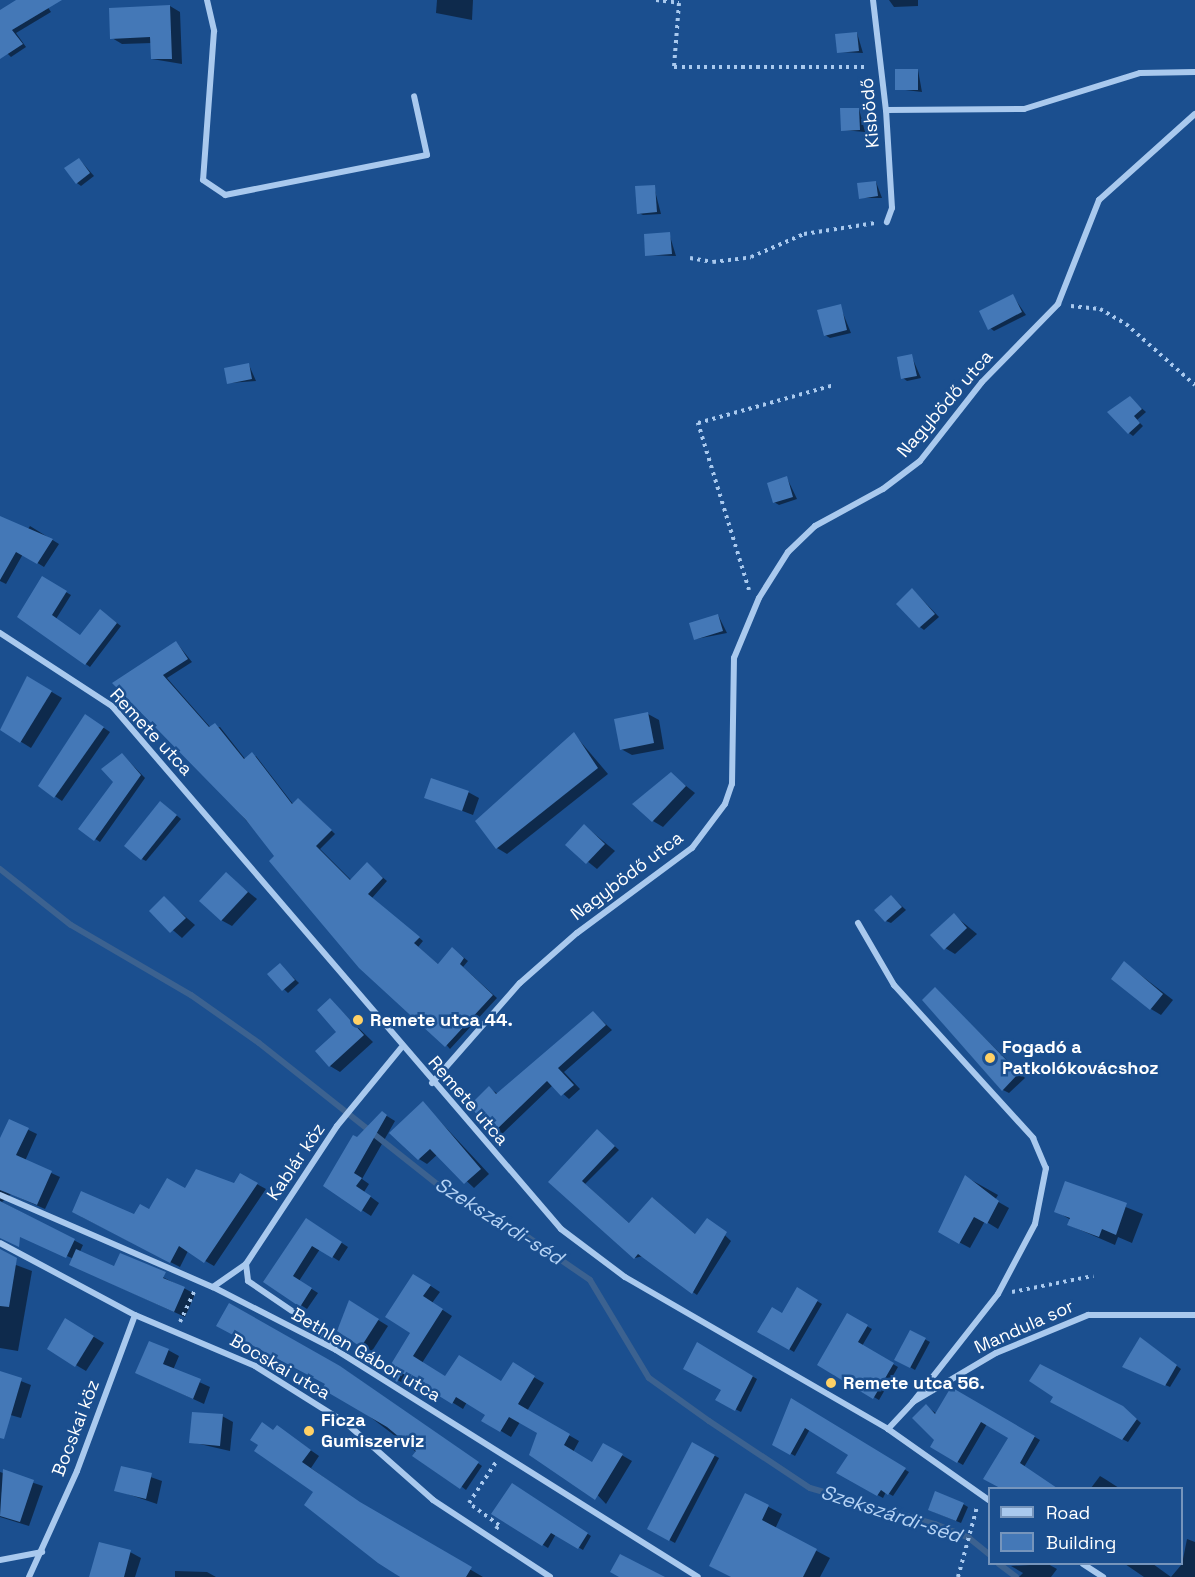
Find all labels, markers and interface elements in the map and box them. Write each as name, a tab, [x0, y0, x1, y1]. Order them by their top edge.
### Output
street label: Kisbödő	[856, 77, 884, 149]
street label: Nagybödő utca	[893, 346, 997, 462]
street label: Remete utca	[105, 684, 197, 780]
street label: Nagybödő utca	[567, 827, 687, 925]
place label: Remete utca 44.	[370, 1009, 513, 1031]
marker: Remete utca 44.	[351, 1013, 365, 1027]
place label: Fogadó a Patkolókovácshoz	[1002, 1037, 1159, 1080]
marker: Fogadó a Patkolókovácshoz	[983, 1051, 997, 1065]
street label: Remete utca	[423, 1052, 513, 1150]
street label: Kablár köz	[262, 1119, 330, 1205]
water label: Szekszárdi-séd	[431, 1172, 567, 1270]
street label: Mandula sor	[971, 1296, 1077, 1358]
street label: Bethlen Gábor utca	[288, 1303, 444, 1407]
street label: Bocskai utca	[226, 1330, 334, 1404]
place label: Remete utca 56.	[843, 1372, 985, 1394]
marker: Remete utca 56.	[824, 1376, 838, 1390]
street label: Bocskai köz	[48, 1377, 104, 1479]
place label: Ficza Gumiszerviz	[321, 1410, 424, 1452]
marker: Ficza Gumiszerviz	[302, 1424, 316, 1438]
water label: Szekszárdi-séd	[818, 1480, 964, 1548]
legend	[988, 1487, 1183, 1565]
text: Road	[1046, 1501, 1090, 1524]
text: Building	[1046, 1531, 1116, 1554]

